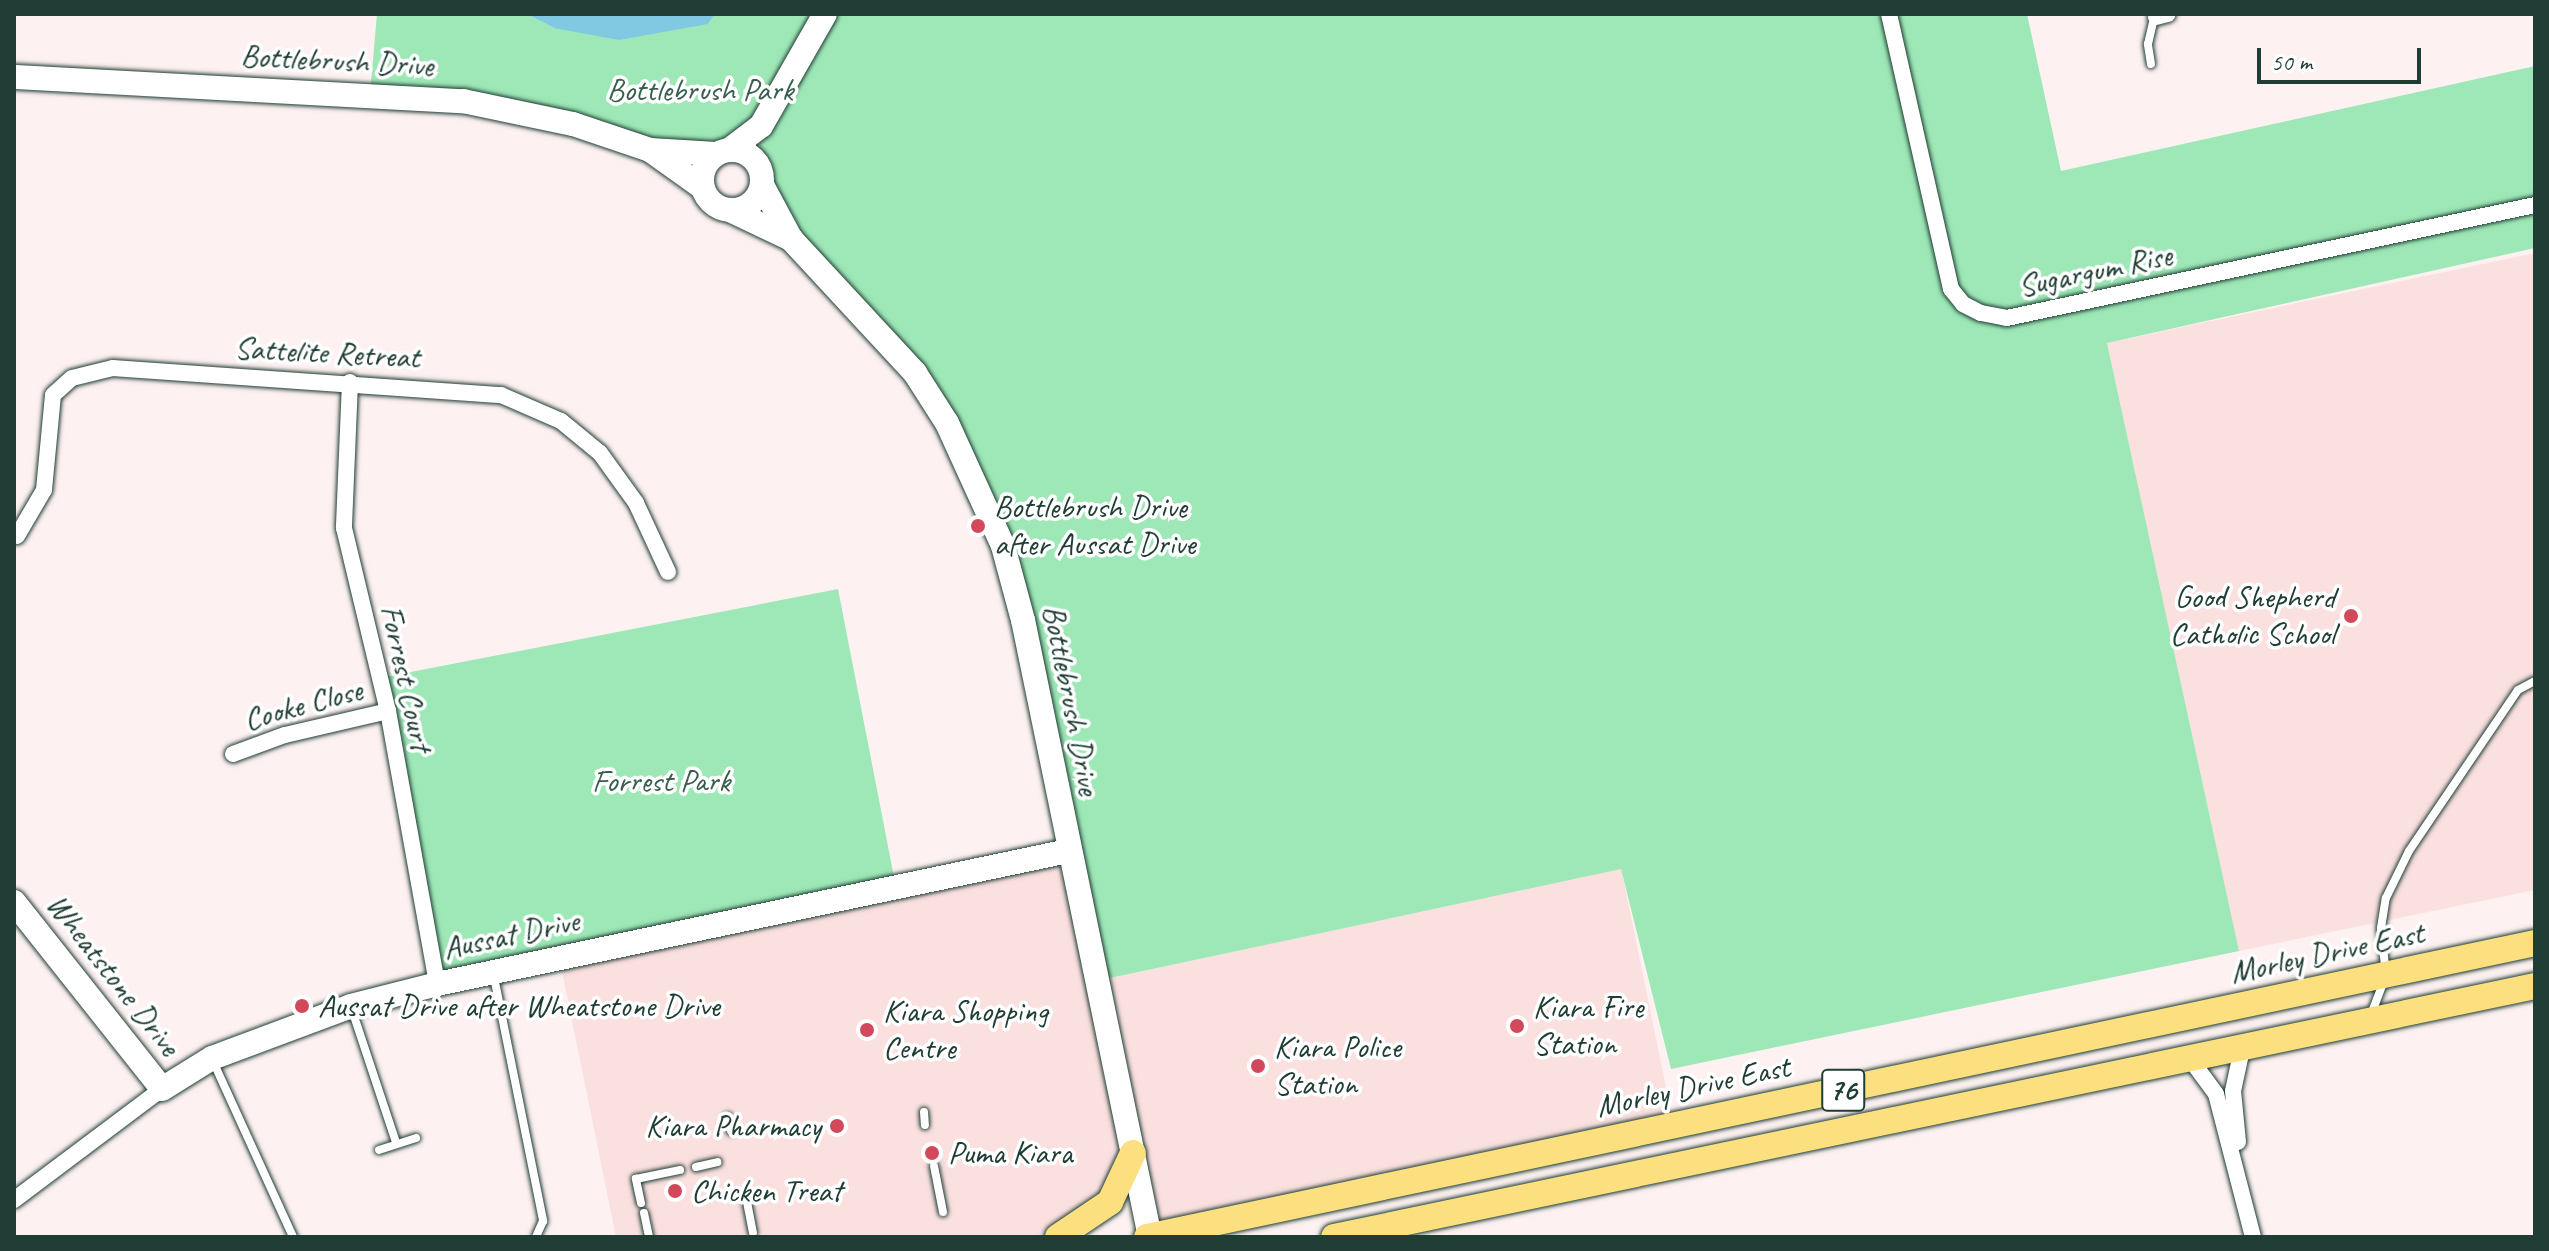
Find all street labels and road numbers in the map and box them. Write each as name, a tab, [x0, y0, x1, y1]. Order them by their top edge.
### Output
street label: Bottlebrush Drive	[240, 37, 434, 85]
street label: Sugargum Rise	[2015, 236, 2175, 306]
street label: Sattelite Retreat	[234, 329, 420, 377]
street label: Forrest Court	[372, 602, 440, 754]
street label: Bottlebrush Drive	[1034, 602, 1108, 798]
street label: Cooke Close	[240, 671, 366, 739]
street label: Wheatstone Drive	[38, 886, 188, 1064]
street label: Aussat Drive	[439, 902, 583, 968]
street label: Morley Drive East	[2226, 914, 2428, 992]
street label: Morley Drive East	[1592, 1048, 1794, 1126]
road number: 76	[1821, 1064, 1865, 1116]

